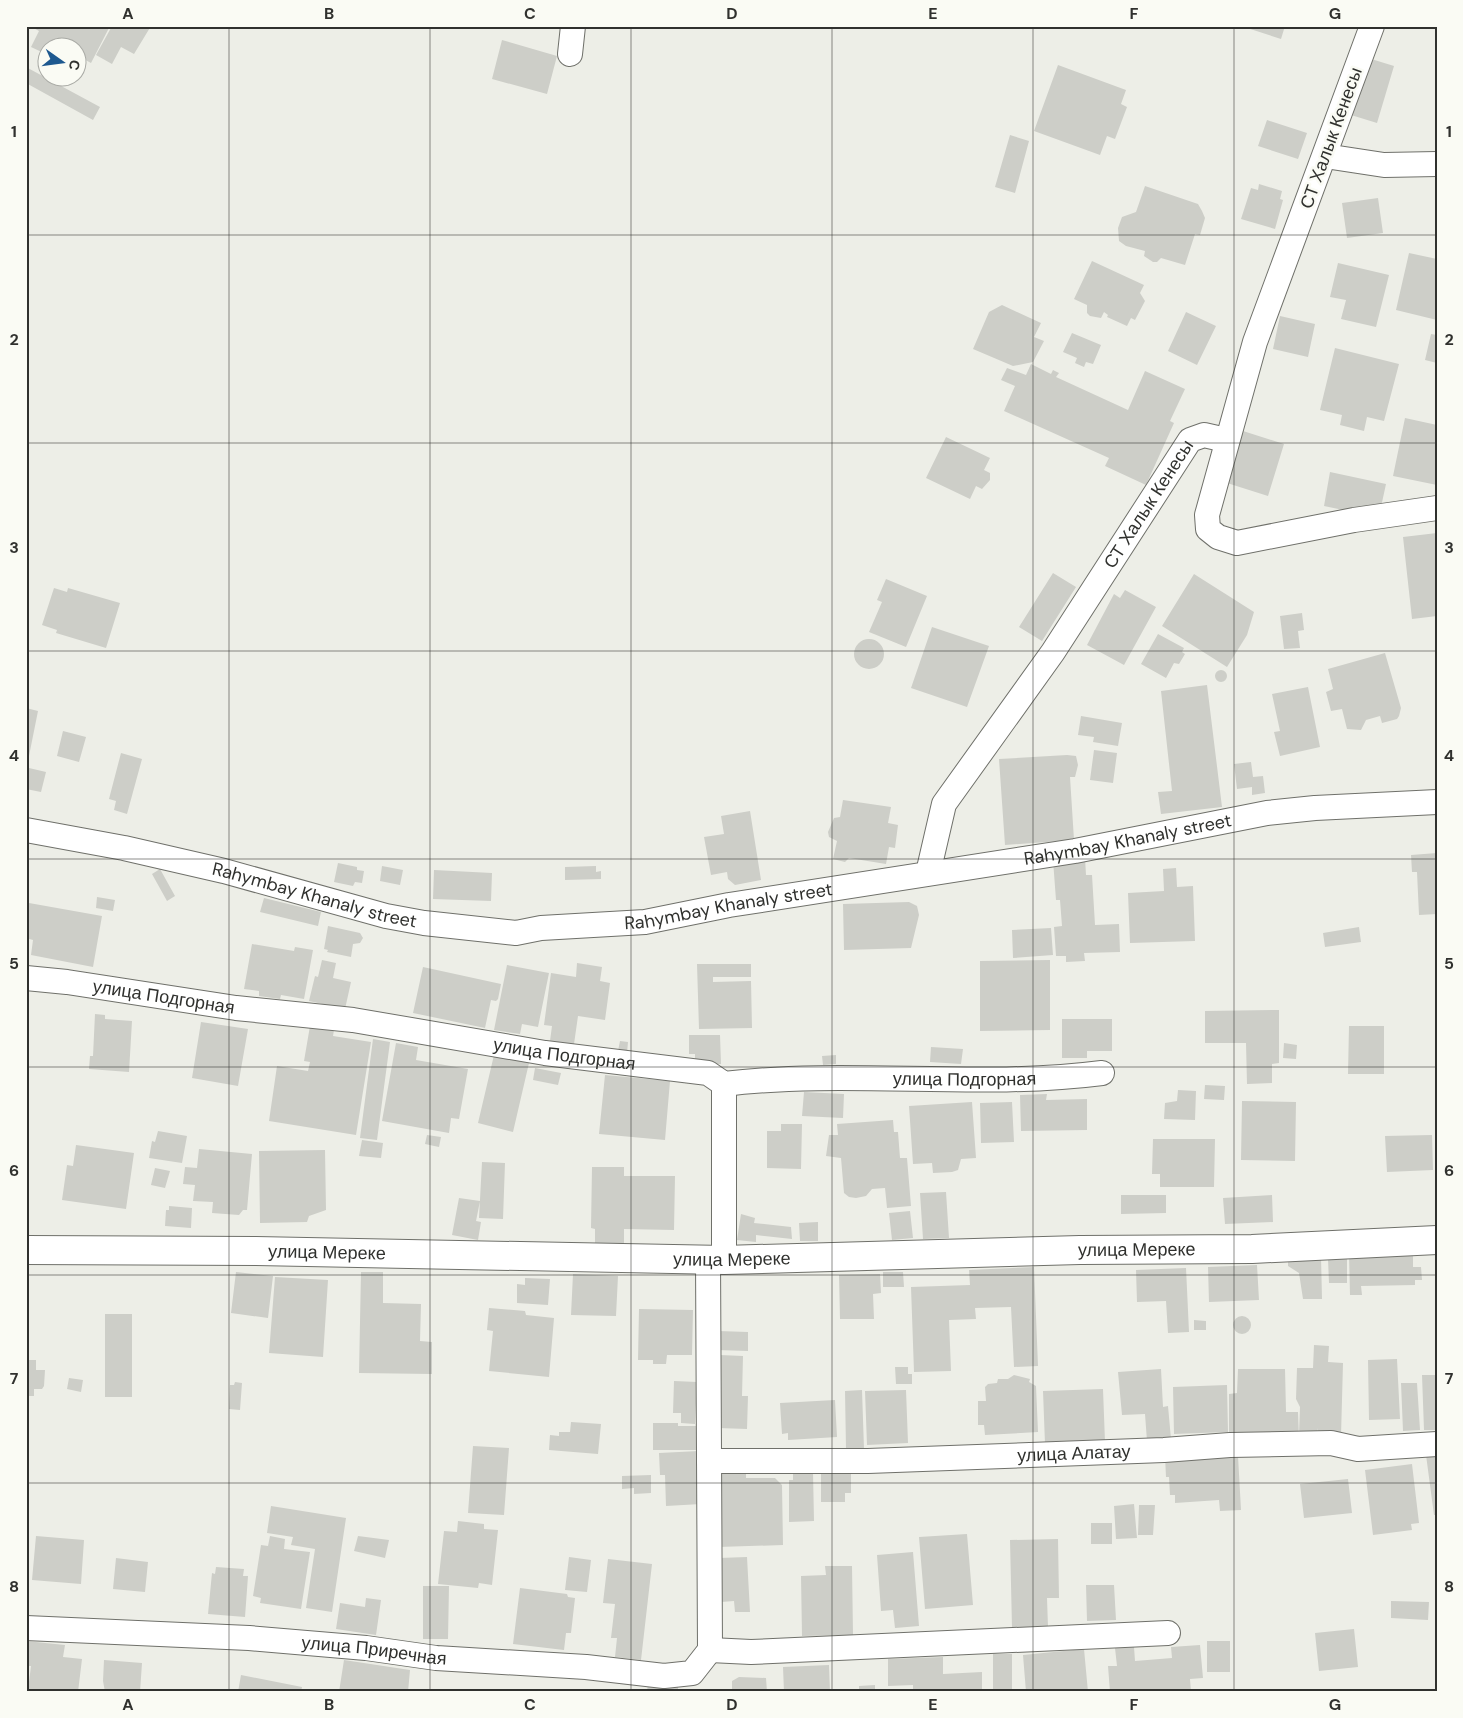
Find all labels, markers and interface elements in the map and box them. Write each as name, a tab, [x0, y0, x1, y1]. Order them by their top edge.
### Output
text: A	[122, 3, 134, 24]
text: B	[324, 3, 334, 24]
text: C	[524, 3, 536, 24]
text: D	[726, 3, 738, 24]
text: E	[928, 3, 938, 24]
text: F	[1130, 3, 1139, 24]
text: G	[1329, 3, 1341, 24]
north arrow	[38, 38, 88, 88]
text: С	[65, 58, 85, 72]
street label: СТ Халык Кенесы	[1294, 64, 1368, 212]
text: 1	[11, 121, 17, 142]
text: 1	[1446, 121, 1452, 142]
text: 2	[9, 329, 19, 350]
text: 2	[1444, 329, 1454, 350]
street label: СТ Халык Кенесы	[1098, 435, 1199, 573]
text: 3	[9, 537, 19, 558]
text: 3	[1444, 537, 1454, 558]
text: 4	[9, 745, 19, 766]
text: 4	[1444, 745, 1454, 766]
street label: Rahymbay Khanaly street	[1022, 808, 1234, 871]
street label: Rahymbay Khanaly street	[210, 857, 419, 933]
street label: Rahymbay Khanaly street	[624, 877, 834, 935]
text: 5	[9, 953, 19, 974]
text: 5	[1444, 953, 1454, 974]
street label: улица Подгорная	[91, 974, 236, 1020]
street label: улица Подгорная	[491, 1032, 637, 1076]
street label: улица Подгорная	[893, 1066, 1037, 1092]
text: 6	[9, 1160, 19, 1181]
text: 6	[1444, 1160, 1454, 1181]
street label: улица Мереке	[1078, 1237, 1196, 1262]
street label: улица Мереке	[268, 1239, 386, 1265]
street label: улица Мереке	[673, 1246, 791, 1272]
text: 7	[10, 1368, 19, 1389]
text: 7	[1445, 1368, 1454, 1389]
street label: улица Алатау	[1017, 1439, 1131, 1467]
text: 8	[9, 1576, 19, 1597]
text: 8	[1444, 1576, 1454, 1597]
street label: улица Приречная	[301, 1631, 447, 1671]
text: A	[122, 1694, 134, 1715]
text: B	[324, 1694, 334, 1715]
text: C	[524, 1694, 536, 1715]
text: D	[726, 1694, 738, 1715]
text: E	[928, 1694, 938, 1715]
text: F	[1130, 1694, 1139, 1715]
text: G	[1329, 1694, 1341, 1715]

